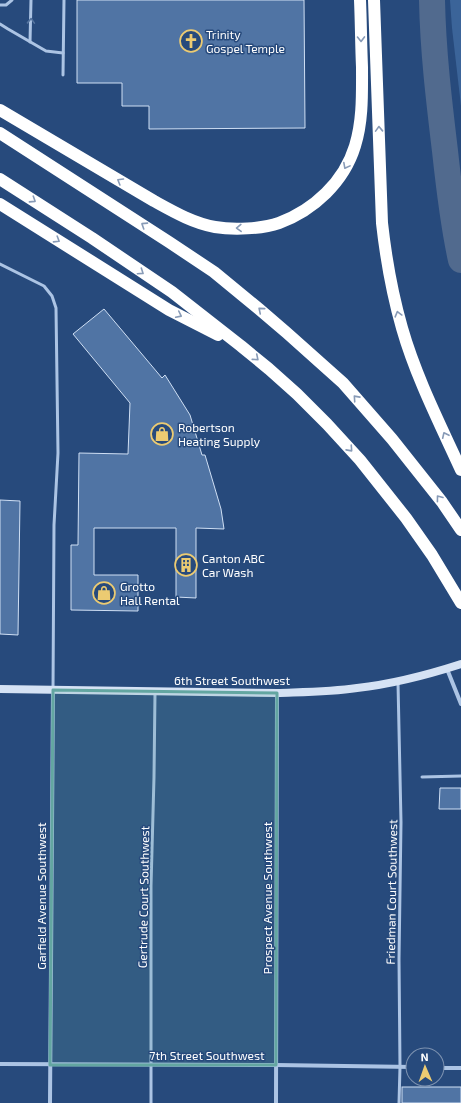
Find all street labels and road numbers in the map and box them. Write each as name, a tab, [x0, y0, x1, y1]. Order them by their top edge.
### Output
street label: 6th Street Southwest	[174, 673, 290, 687]
street label: Friedman Court Southwest	[383, 819, 399, 965]
street label: Prospect Avenue Southwest	[260, 821, 274, 974]
street label: Garfield Avenue Southwest	[34, 822, 48, 970]
street label: Gertrude Court Southwest	[135, 825, 151, 968]
street label: 7th Street Southwest	[149, 1048, 265, 1062]

